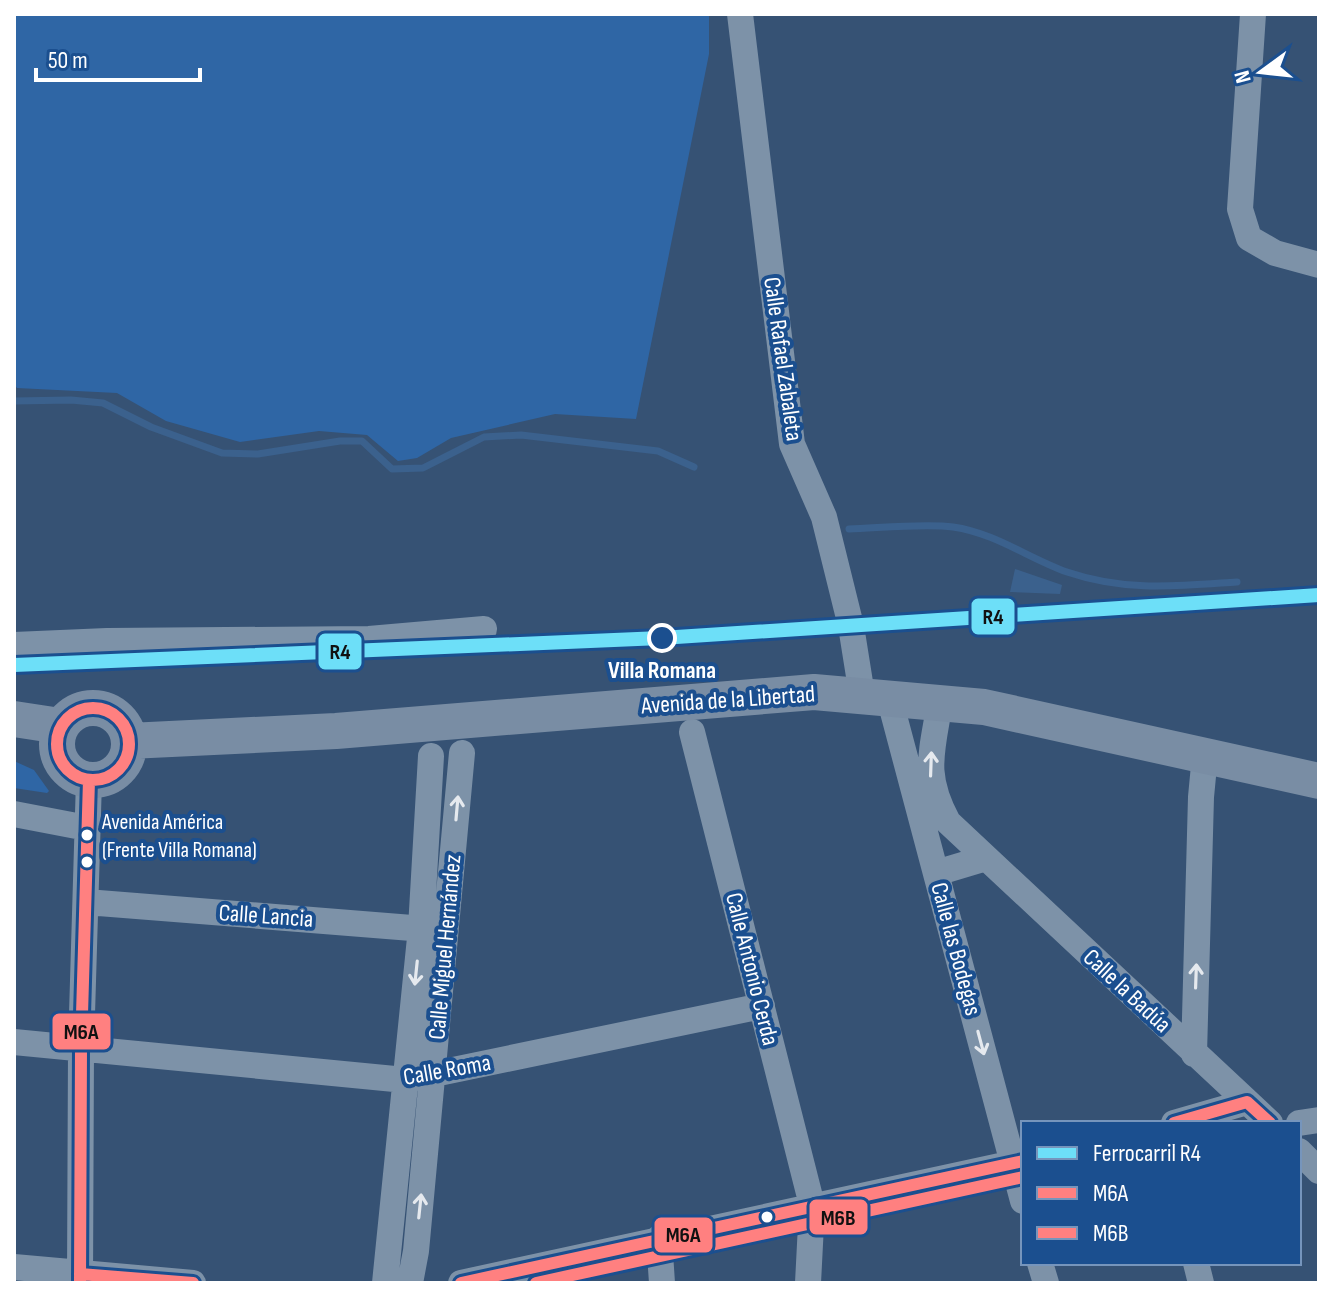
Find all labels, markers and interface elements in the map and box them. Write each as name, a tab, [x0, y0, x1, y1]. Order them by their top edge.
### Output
scale bar	[36, 32, 200, 82]
north arrow	[1221, 32, 1301, 112]
text: 50 m	[48, 46, 88, 75]
text: N	[1229, 68, 1258, 86]
street label: Calle Rafael Zabaleta	[757, 275, 809, 443]
line badge: R4	[970, 597, 1016, 636]
text: R4	[983, 604, 1003, 631]
marker: Villa Romana	[648, 624, 676, 652]
line badge: R4	[317, 632, 363, 671]
text: R4	[330, 639, 350, 666]
place label: Villa Romana	[608, 656, 716, 685]
street label: Avenida de la Libertad	[639, 679, 816, 721]
one-way arrow	[924, 751, 939, 777]
one-way arrow	[450, 795, 465, 821]
place label: Avenida América (Frente Villa Romana)	[101, 809, 257, 864]
marker: Avenida América (Frente Villa Romana)	[79, 827, 95, 843]
street label: Calle Miguel Hernández	[422, 853, 468, 1041]
unlabelled marker	[79, 854, 95, 870]
street label: Calle las Bodegas	[924, 879, 988, 1019]
street label: Calle Antonio Cerda	[719, 890, 785, 1048]
street label: Calle Lancia	[218, 898, 314, 934]
street label: Calle la Badúa	[1077, 943, 1177, 1039]
one-way arrow	[409, 960, 424, 986]
one-way arrow	[1189, 963, 1204, 990]
line badge: M6A	[51, 1012, 112, 1051]
text: M6A	[64, 1019, 99, 1046]
one-way arrow	[974, 1030, 989, 1055]
street label: Calle Roma	[401, 1048, 493, 1092]
legend	[1021, 1121, 1301, 1265]
text: Ferrocarril R4	[1093, 1139, 1201, 1168]
text: M6A	[1093, 1179, 1129, 1208]
one-way arrow	[413, 1193, 428, 1220]
line badge: M6B	[808, 1198, 869, 1236]
text: M6B	[821, 1205, 855, 1232]
unlabelled marker	[759, 1209, 775, 1225]
line badge: M6A	[653, 1216, 714, 1254]
text: M6B	[1093, 1219, 1128, 1248]
text: M6A	[666, 1222, 701, 1249]

